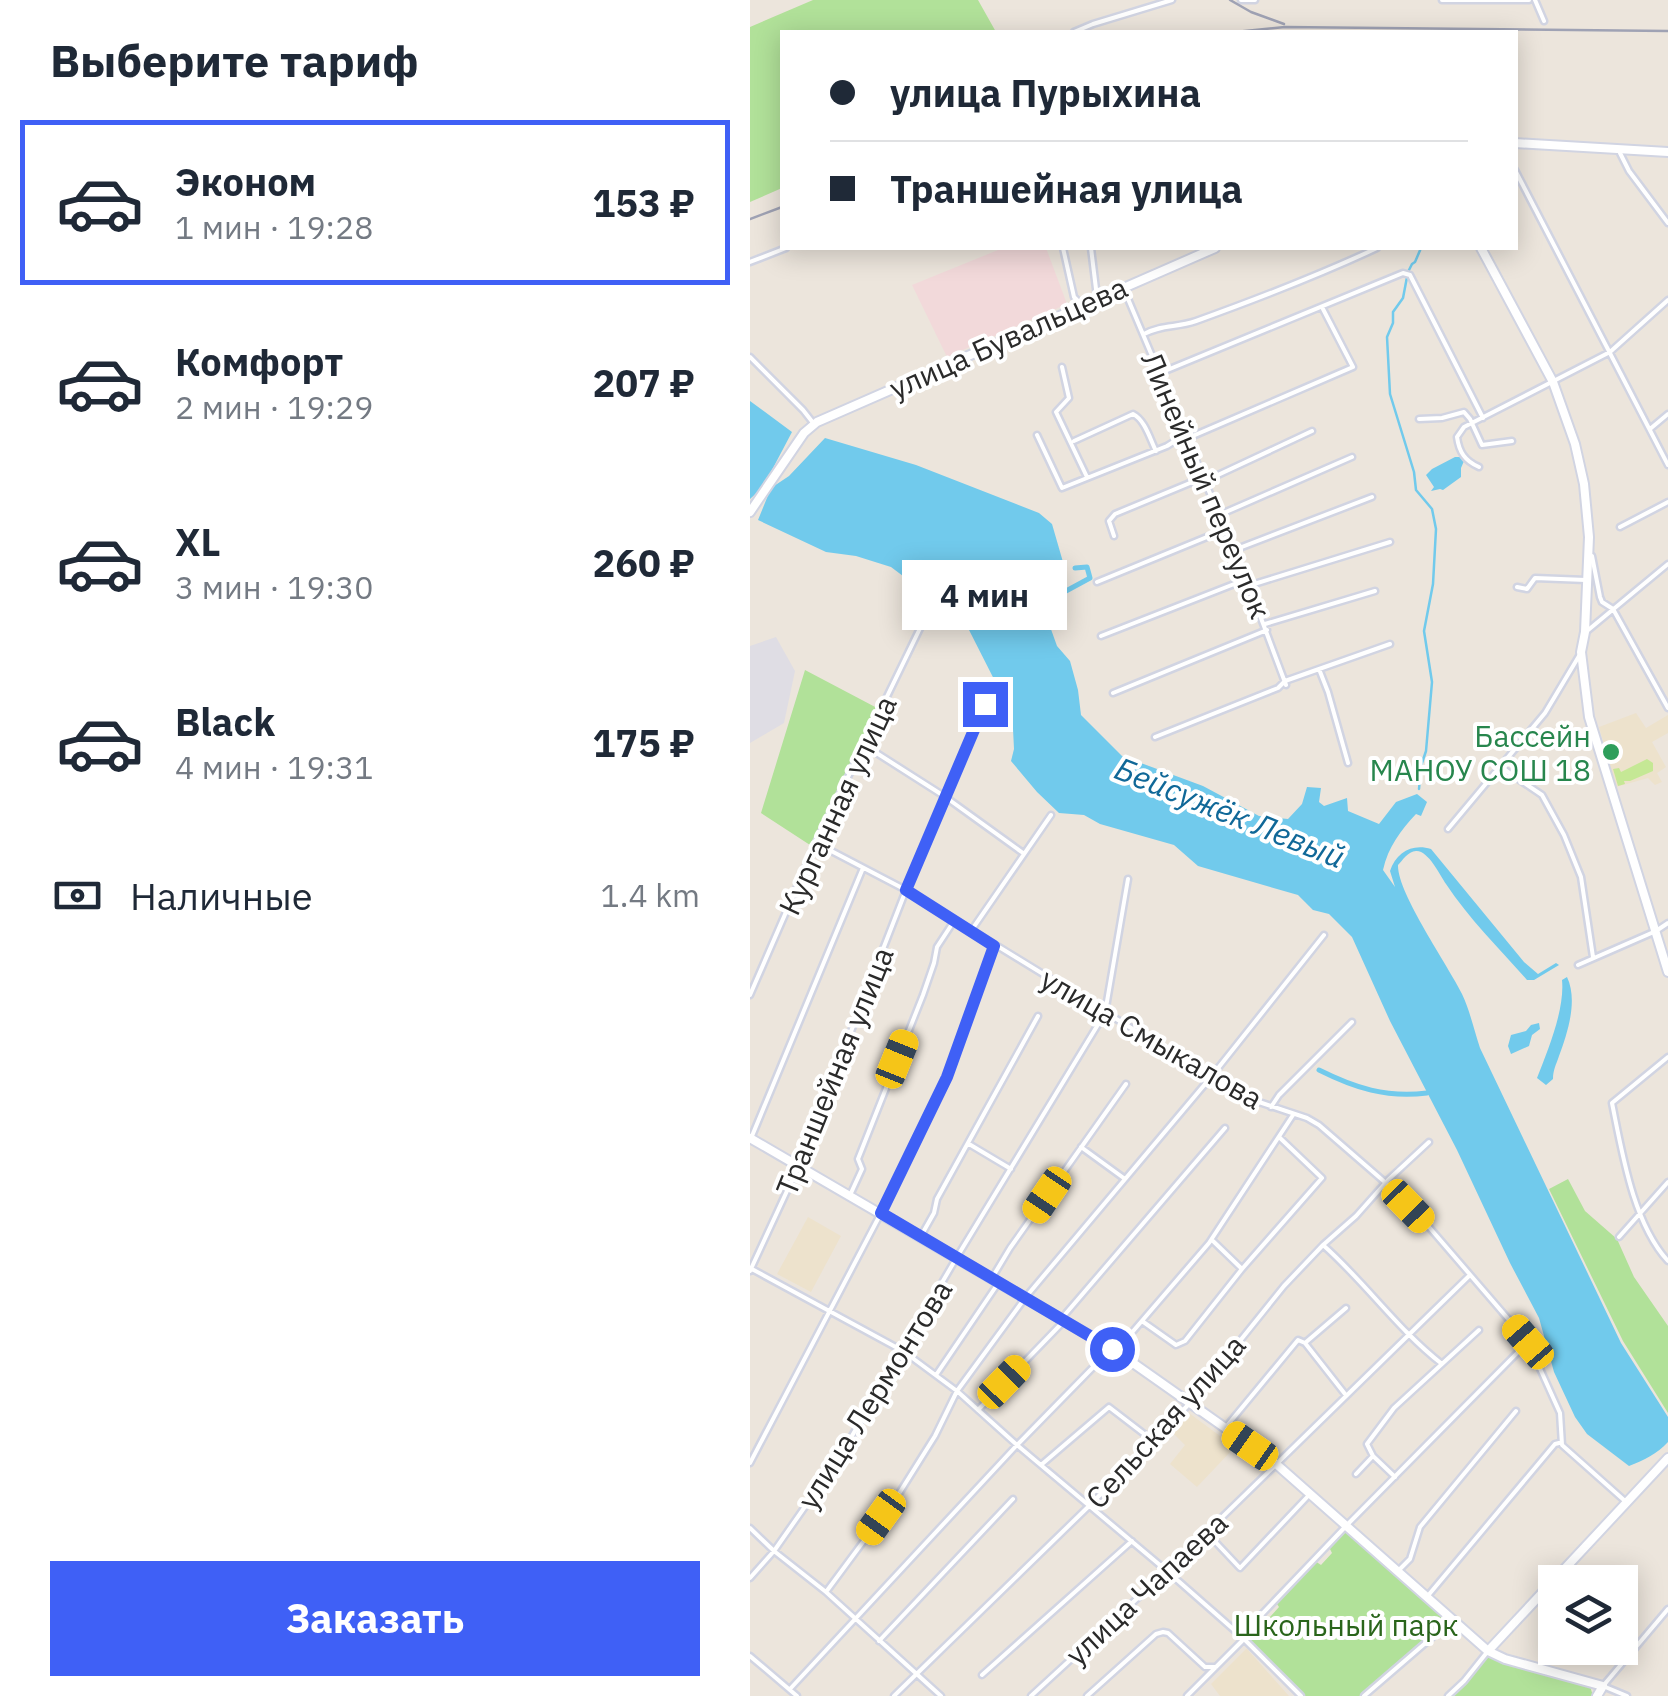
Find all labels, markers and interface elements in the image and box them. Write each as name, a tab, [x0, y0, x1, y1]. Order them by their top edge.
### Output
text: Выберите тариф	[50, 31, 419, 89]
text: улица Пурыхина	[890, 68, 1201, 117]
text: Эконом	[175, 157, 316, 206]
icon: car	[55, 158, 145, 248]
text: Траншейная улица	[890, 164, 1243, 213]
text: 153 ₽	[593, 178, 695, 227]
text: 1 мин · 19:28	[175, 206, 373, 248]
street label: улица Бувальцева	[883, 267, 1133, 407]
text: Комфорт	[175, 337, 343, 386]
icon: car	[55, 338, 145, 428]
street label: Линейный переулок	[1133, 346, 1281, 624]
text: 207 ₽	[593, 358, 695, 407]
text: 2 мин · 19:29	[175, 386, 373, 428]
text: XL	[175, 517, 221, 566]
icon: car	[55, 518, 145, 608]
text: 260 ₽	[593, 538, 695, 587]
callout: 4 мин	[902, 559, 1068, 629]
text: 3 мин · 19:30	[175, 566, 373, 608]
text: 4 мин	[940, 574, 1029, 616]
route end	[963, 682, 1008, 727]
street label: Курганная улица	[769, 689, 905, 921]
text: Black	[175, 697, 275, 746]
icon: car	[55, 698, 145, 788]
place label: Бассейн МАНОУ СОШ 18	[1370, 716, 1591, 789]
text: 175 ₽	[593, 718, 695, 767]
marker: Бассейн МАНОУ СОШ 18	[1600, 741, 1622, 763]
text: 4 мин · 19:31	[175, 746, 373, 788]
water label: Бейсужёк Левый	[1109, 747, 1351, 877]
icon: cash	[50, 868, 105, 923]
text: Наличные	[130, 871, 313, 920]
text: 1.4 km	[601, 874, 700, 916]
street label: Траншейная улица	[766, 941, 902, 1201]
street label: улица Смыкалова	[1034, 959, 1270, 1117]
car	[872, 1026, 922, 1092]
car	[1018, 1162, 1076, 1228]
car	[1376, 1174, 1440, 1238]
street label: улица Лермонтова	[788, 1272, 960, 1516]
car	[1497, 1310, 1559, 1374]
street label: Сельская улица	[1077, 1326, 1253, 1516]
route start	[1090, 1327, 1135, 1372]
car	[972, 1350, 1036, 1414]
car	[1217, 1417, 1283, 1475]
car	[851, 1484, 911, 1550]
street label: улица Чапаева	[1057, 1503, 1235, 1673]
button: Заказать	[50, 1561, 700, 1676]
map controls	[1538, 1565, 1638, 1665]
button: layers	[1538, 1565, 1638, 1665]
park label: Школьный парк	[1233, 1605, 1459, 1644]

